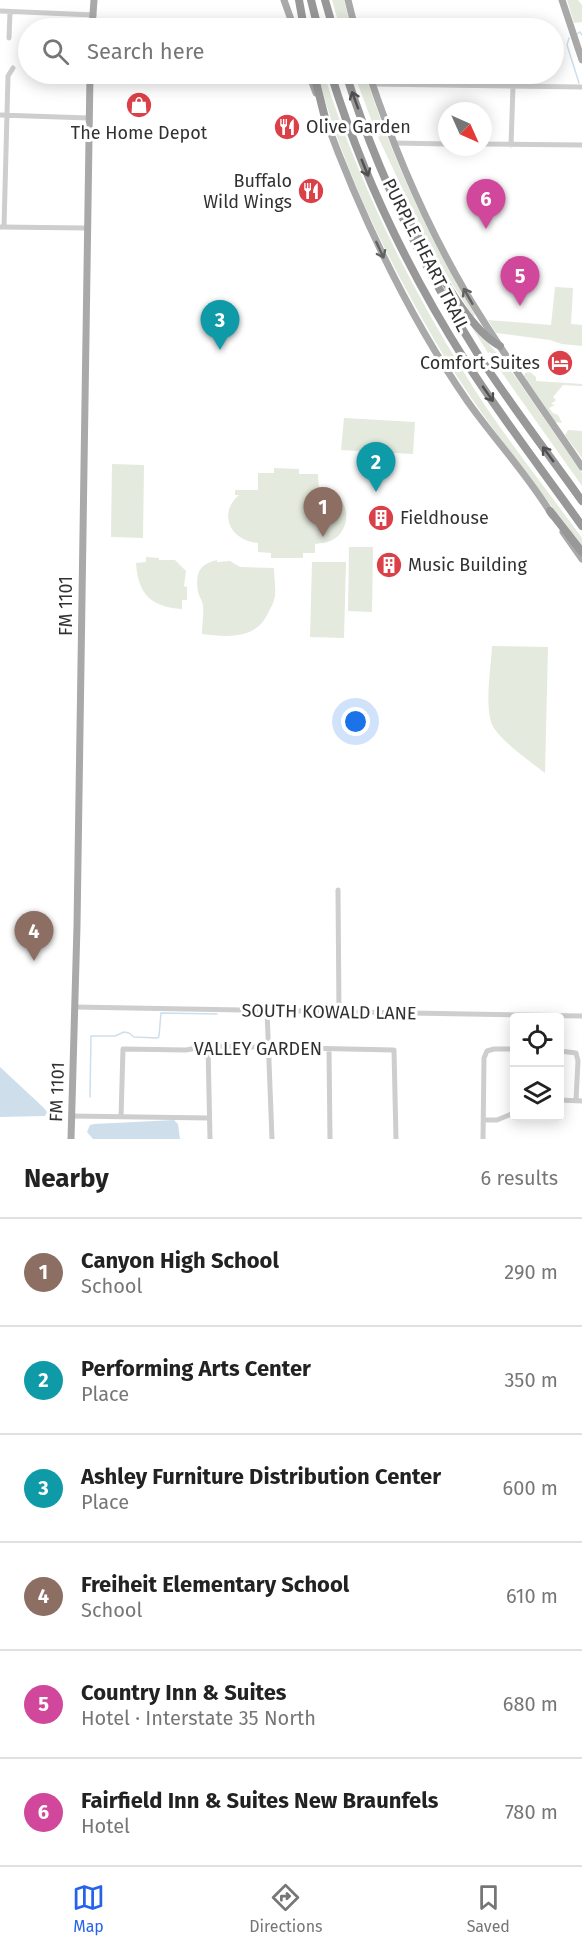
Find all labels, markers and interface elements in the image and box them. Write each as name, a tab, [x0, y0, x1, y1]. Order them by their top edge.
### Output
search box	[18, 18, 564, 84]
icon: search	[39, 35, 72, 68]
text: Search here	[87, 38, 205, 65]
shop icon: The Home Depot	[124, 90, 154, 120]
one-way arrow	[348, 91, 359, 110]
north arrow	[438, 102, 492, 156]
restaurant icon: Olive Garden	[272, 112, 302, 142]
place label: Olive Garden	[306, 116, 411, 138]
place label: The Home Depot	[71, 122, 208, 144]
one-way arrow	[360, 158, 371, 177]
place label: Buffalo Wild Wings	[203, 170, 292, 213]
street label: PURPLE HEART TRAIL	[378, 175, 474, 335]
restaurant icon: Buffalo Wild Wings	[296, 176, 326, 206]
pin: 6	[466, 180, 506, 229]
one-way arrow	[374, 240, 386, 258]
pin: 5	[500, 256, 540, 306]
one-way arrow	[462, 288, 474, 305]
pin: 3	[200, 300, 240, 350]
hotel icon: Comfort Suites	[545, 348, 575, 378]
place label: Comfort Suites	[420, 352, 540, 374]
one-way arrow	[482, 386, 494, 402]
pin: 2	[356, 442, 395, 492]
one-way arrow	[542, 446, 554, 462]
pin: 1	[304, 488, 342, 537]
building icon: Fieldhouse	[366, 503, 396, 533]
place label: Fieldhouse	[400, 507, 489, 529]
building icon: Music Building	[374, 550, 404, 580]
place label: Music Building	[408, 554, 527, 576]
street label: FM 1101	[55, 576, 77, 636]
your location	[341, 707, 370, 736]
pin: 4	[15, 912, 54, 961]
street label: SOUTH KOWALD LANE	[241, 999, 417, 1025]
map controls	[510, 1013, 564, 1121]
button: locate	[510, 1013, 564, 1067]
street label: VALLEY GARDEN	[194, 1038, 322, 1060]
street label: FM 1101	[45, 1062, 69, 1122]
button: layers	[510, 1067, 564, 1121]
text: Nearby	[24, 1163, 109, 1194]
text: 6 results	[481, 1166, 558, 1190]
text: Canyon High School	[81, 1247, 279, 1274]
text: 1	[39, 1260, 48, 1284]
text: 290 m	[504, 1260, 558, 1284]
text: School	[81, 1274, 142, 1298]
text: Performing Arts Center	[81, 1355, 311, 1382]
text: 2	[38, 1368, 49, 1392]
text: 350 m	[504, 1368, 558, 1392]
text: Place	[81, 1382, 129, 1406]
text: Ashley Furniture Distribution Center	[81, 1463, 441, 1490]
text: 3	[38, 1476, 49, 1500]
text: 600 m	[503, 1476, 558, 1500]
text: Place	[81, 1490, 129, 1514]
text: Freiheit Elementary School	[81, 1571, 349, 1598]
text: 4	[38, 1584, 49, 1608]
text: 610 m	[506, 1584, 558, 1608]
text: School	[81, 1598, 142, 1622]
text: Country Inn & Suites	[81, 1679, 286, 1706]
text: 5	[38, 1692, 49, 1716]
text: 680 m	[503, 1692, 558, 1716]
text: Hotel · Interstate 35 North	[81, 1706, 316, 1730]
text: Fairfield Inn & Suites New Braunfels	[81, 1787, 438, 1814]
text: 6	[38, 1800, 49, 1824]
text: 780 m	[505, 1800, 558, 1824]
text: Hotel	[81, 1814, 130, 1838]
tab: Map	[72, 1881, 105, 1936]
tab: Directions	[249, 1881, 323, 1936]
tab: Saved	[467, 1881, 510, 1936]

